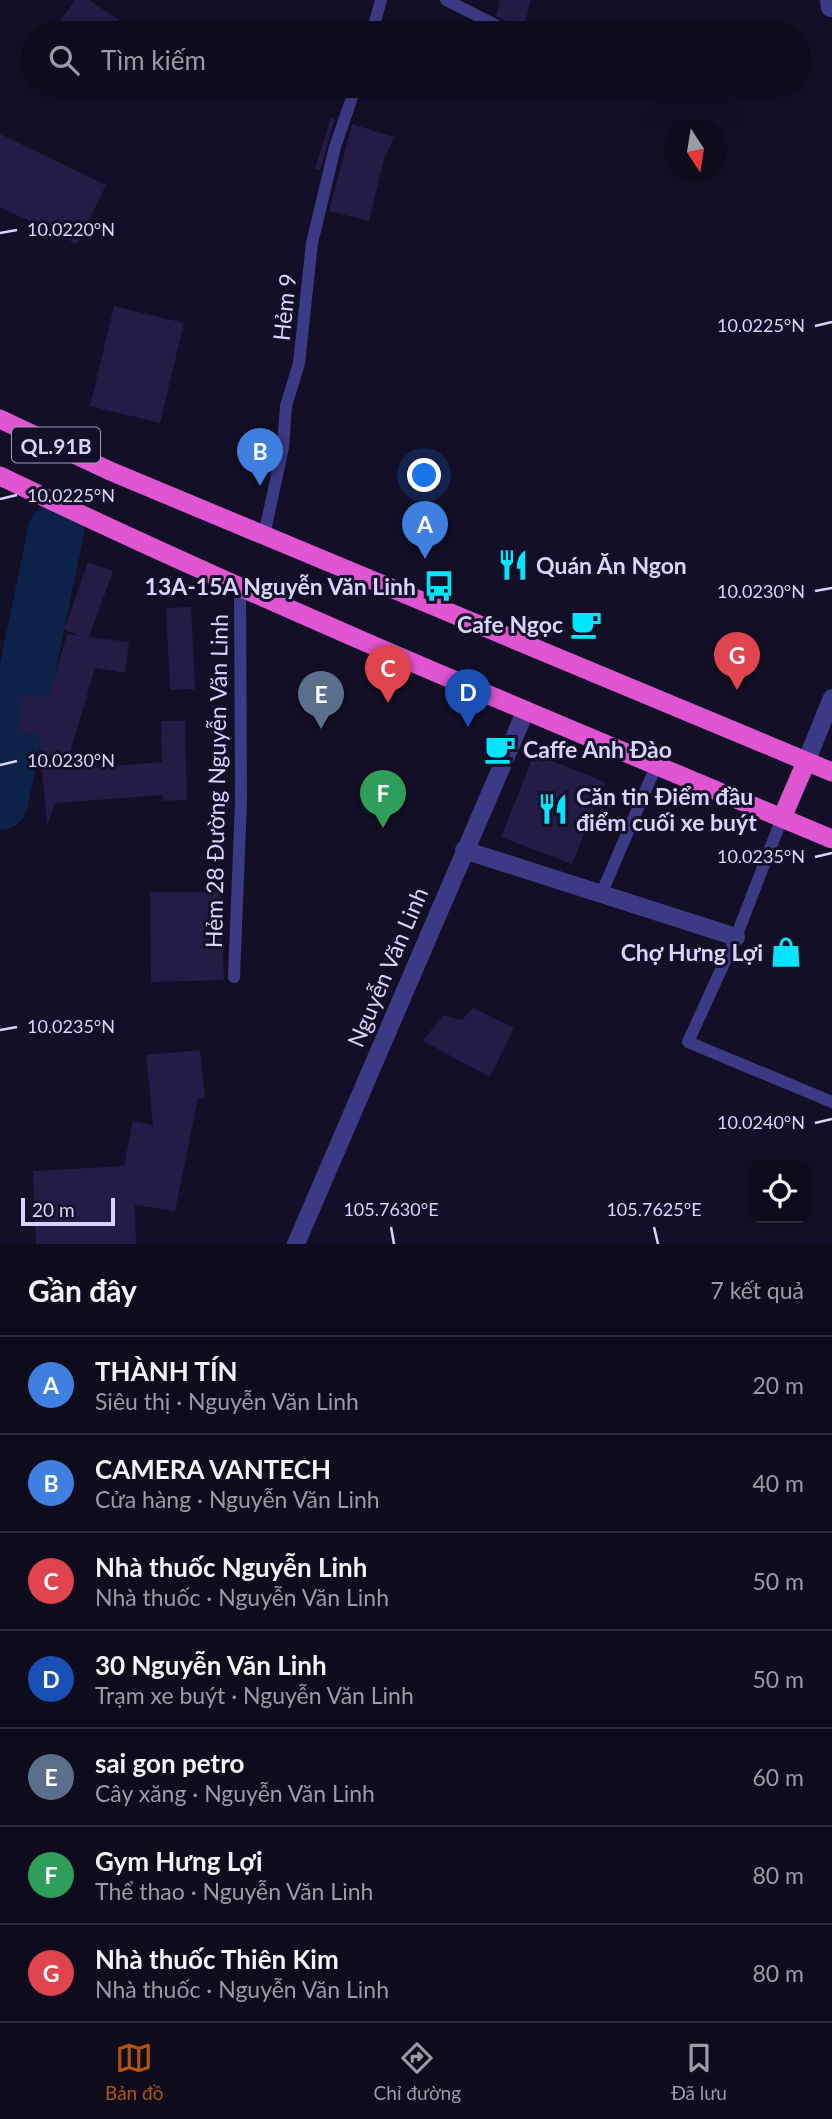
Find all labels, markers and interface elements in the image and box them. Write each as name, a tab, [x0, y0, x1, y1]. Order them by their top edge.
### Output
search box	[21, 21, 811, 98]
icon: search	[45, 41, 83, 79]
text: Tìm kiếm	[101, 44, 206, 76]
north arrow	[664, 119, 727, 182]
text: 10.0220°N	[27, 218, 115, 240]
street label: Hẻm 9	[267, 272, 301, 342]
text: 10.0225°N	[717, 314, 805, 336]
road number: QL.91B	[12, 428, 100, 462]
pin: B	[237, 428, 283, 486]
your location	[407, 458, 441, 492]
text: 10.0225°N	[27, 484, 115, 506]
pin: A	[402, 501, 448, 559]
restaurant icon: Quán Ăn Ngon	[496, 548, 530, 582]
place label: Quán Ăn Ngon	[536, 551, 687, 579]
bus stop icon: 13A-15A Nguyễn Văn Linh	[422, 569, 456, 603]
place label: 13A-15A Nguyễn Văn Linh	[145, 572, 416, 600]
text: 10.0230°N	[717, 580, 805, 602]
cafe icon: Cafe Ngọc	[569, 607, 603, 641]
place label: Cafe Ngọc	[457, 610, 563, 638]
street label: Hẻm 28 Đường Nguyễn Văn Linh	[199, 614, 233, 948]
pin: G	[714, 632, 760, 690]
pin: C	[365, 645, 411, 703]
pin: D	[445, 669, 491, 727]
pin: E	[298, 671, 344, 729]
cafe icon: Caffe Anh Đào	[483, 732, 517, 766]
place label: Caffe Anh Đào	[523, 735, 672, 763]
text: 10.0230°N	[27, 749, 115, 771]
pin: F	[360, 770, 406, 828]
place label: Căn tin Điểm đầu điểm cuối xe buýt	[576, 782, 757, 836]
restaurant icon: Căn tin Điểm đầu điểm cuối xe buýt	[536, 792, 570, 826]
text: 10.0235°N	[717, 845, 805, 867]
street label: Nguyễn Văn Linh	[341, 883, 433, 1051]
shop icon: Chợ Hưng Lợi	[769, 935, 803, 969]
place label: Chợ Hưng Lợi	[621, 938, 763, 966]
text: 10.0235°N	[27, 1015, 115, 1037]
text: 10.0240°N	[717, 1111, 805, 1133]
map controls	[748, 1160, 811, 1223]
button: locate	[748, 1160, 811, 1223]
scale bar	[21, 1195, 116, 1227]
text: 20 m	[32, 1198, 75, 1221]
text: 105.7630°E	[343, 1198, 439, 1220]
text: 105.7625°E	[606, 1198, 702, 1220]
text: Gần đây	[28, 1272, 137, 1308]
text: 7 kết quả	[710, 1276, 804, 1304]
text: THÀNH TÍN	[95, 1355, 238, 1387]
text: A	[43, 1371, 59, 1399]
text: 20 m	[753, 1371, 804, 1399]
text: Siêu thị · Nguyễn Văn Linh	[95, 1387, 359, 1415]
text: CAMERA VANTECH	[95, 1453, 331, 1485]
text: B	[43, 1469, 59, 1497]
text: 40 m	[753, 1469, 804, 1497]
text: Cửa hàng · Nguyễn Văn Linh	[95, 1485, 380, 1513]
text: Nhà thuốc Nguyễn Linh	[95, 1551, 367, 1583]
text: C	[43, 1567, 59, 1595]
text: 50 m	[753, 1567, 804, 1595]
text: Nhà thuốc · Nguyễn Văn Linh	[95, 1583, 389, 1611]
text: 30 Nguyễn Văn Linh	[95, 1649, 327, 1681]
text: D	[42, 1665, 60, 1693]
text: 50 m	[753, 1665, 804, 1693]
text: Trạm xe buýt · Nguyễn Văn Linh	[95, 1681, 414, 1709]
text: sai gon petro	[95, 1747, 244, 1779]
text: E	[44, 1763, 58, 1791]
text: 60 m	[753, 1763, 804, 1791]
text: Cây xăng · Nguyễn Văn Linh	[95, 1779, 375, 1807]
text: Gym Hưng Lợi	[95, 1845, 262, 1877]
text: F	[44, 1861, 58, 1889]
text: 80 m	[753, 1861, 804, 1889]
text: Thể thao · Nguyễn Văn Linh	[95, 1877, 373, 1905]
text: Nhà thuốc Thiên Kim	[95, 1943, 339, 1975]
text: G	[43, 1959, 59, 1987]
text: 80 m	[753, 1959, 804, 1987]
text: Nhà thuốc · Nguyễn Văn Linh	[95, 1975, 389, 2003]
tab: Bản đồ	[105, 2039, 164, 2104]
tab: Chỉ đường	[374, 2039, 461, 2104]
tab: Đã lưu	[671, 2039, 727, 2104]

